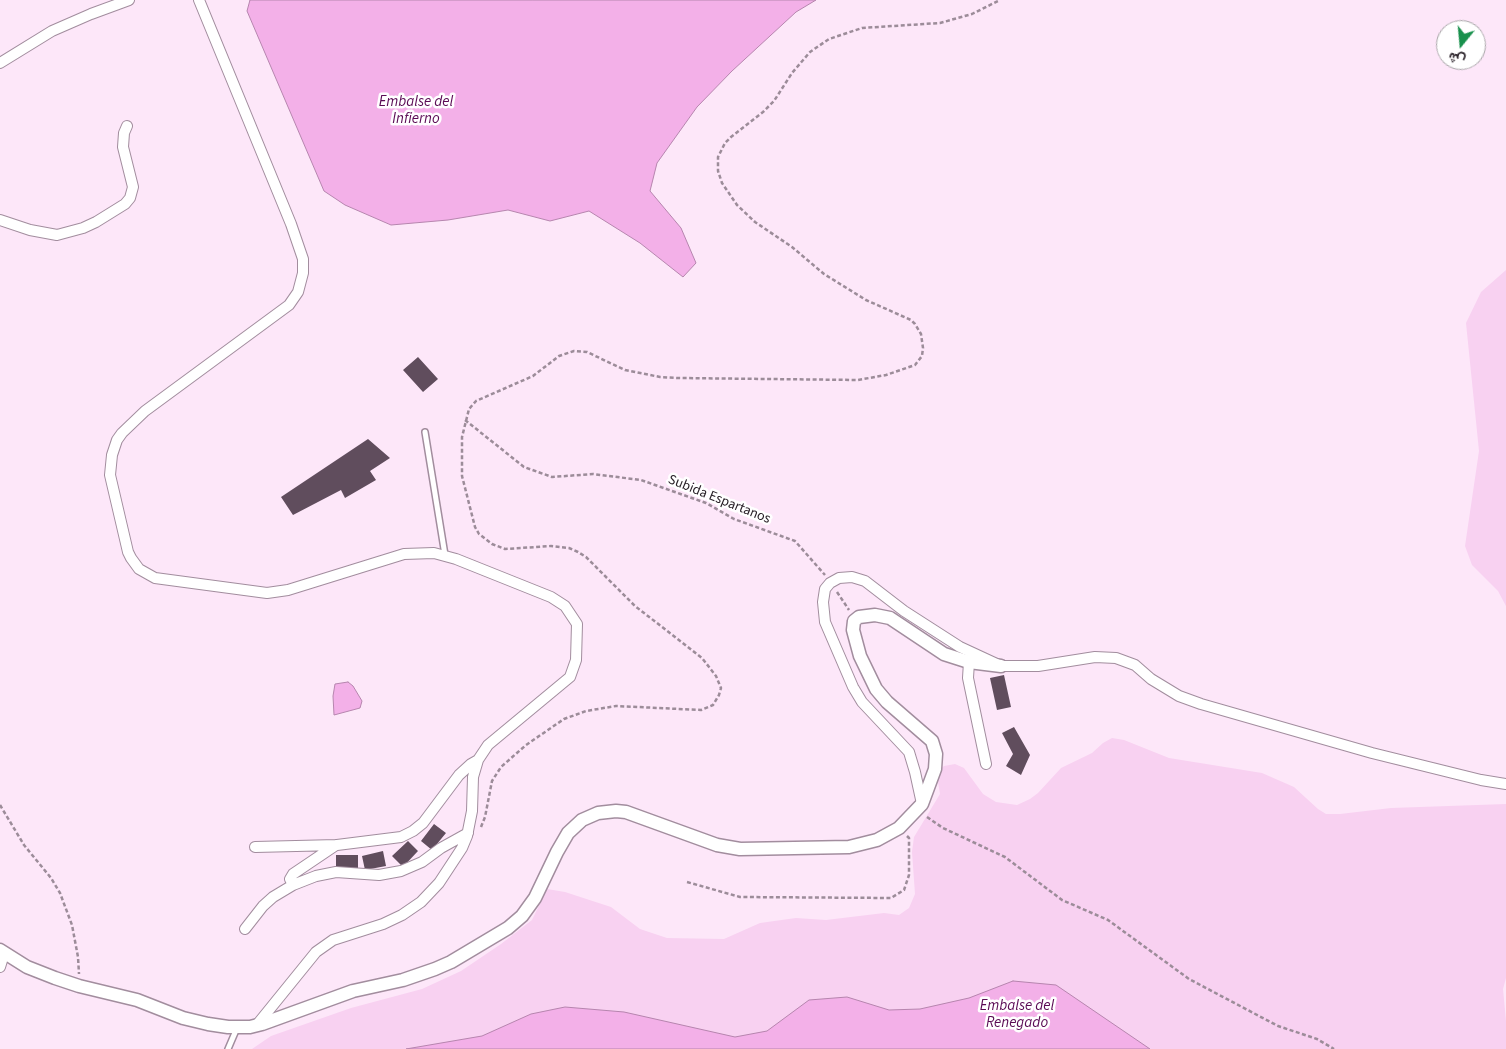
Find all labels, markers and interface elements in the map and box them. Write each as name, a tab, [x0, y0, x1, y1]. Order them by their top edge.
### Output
north arrow	[1436, 20, 1486, 70]
text: ش	[1446, 46, 1468, 70]
water label: Embalse del Infierno	[379, 94, 453, 129]
street label: Subida Espartanos	[665, 472, 773, 528]
water label: Embalse del Renegado	[980, 998, 1054, 1033]

